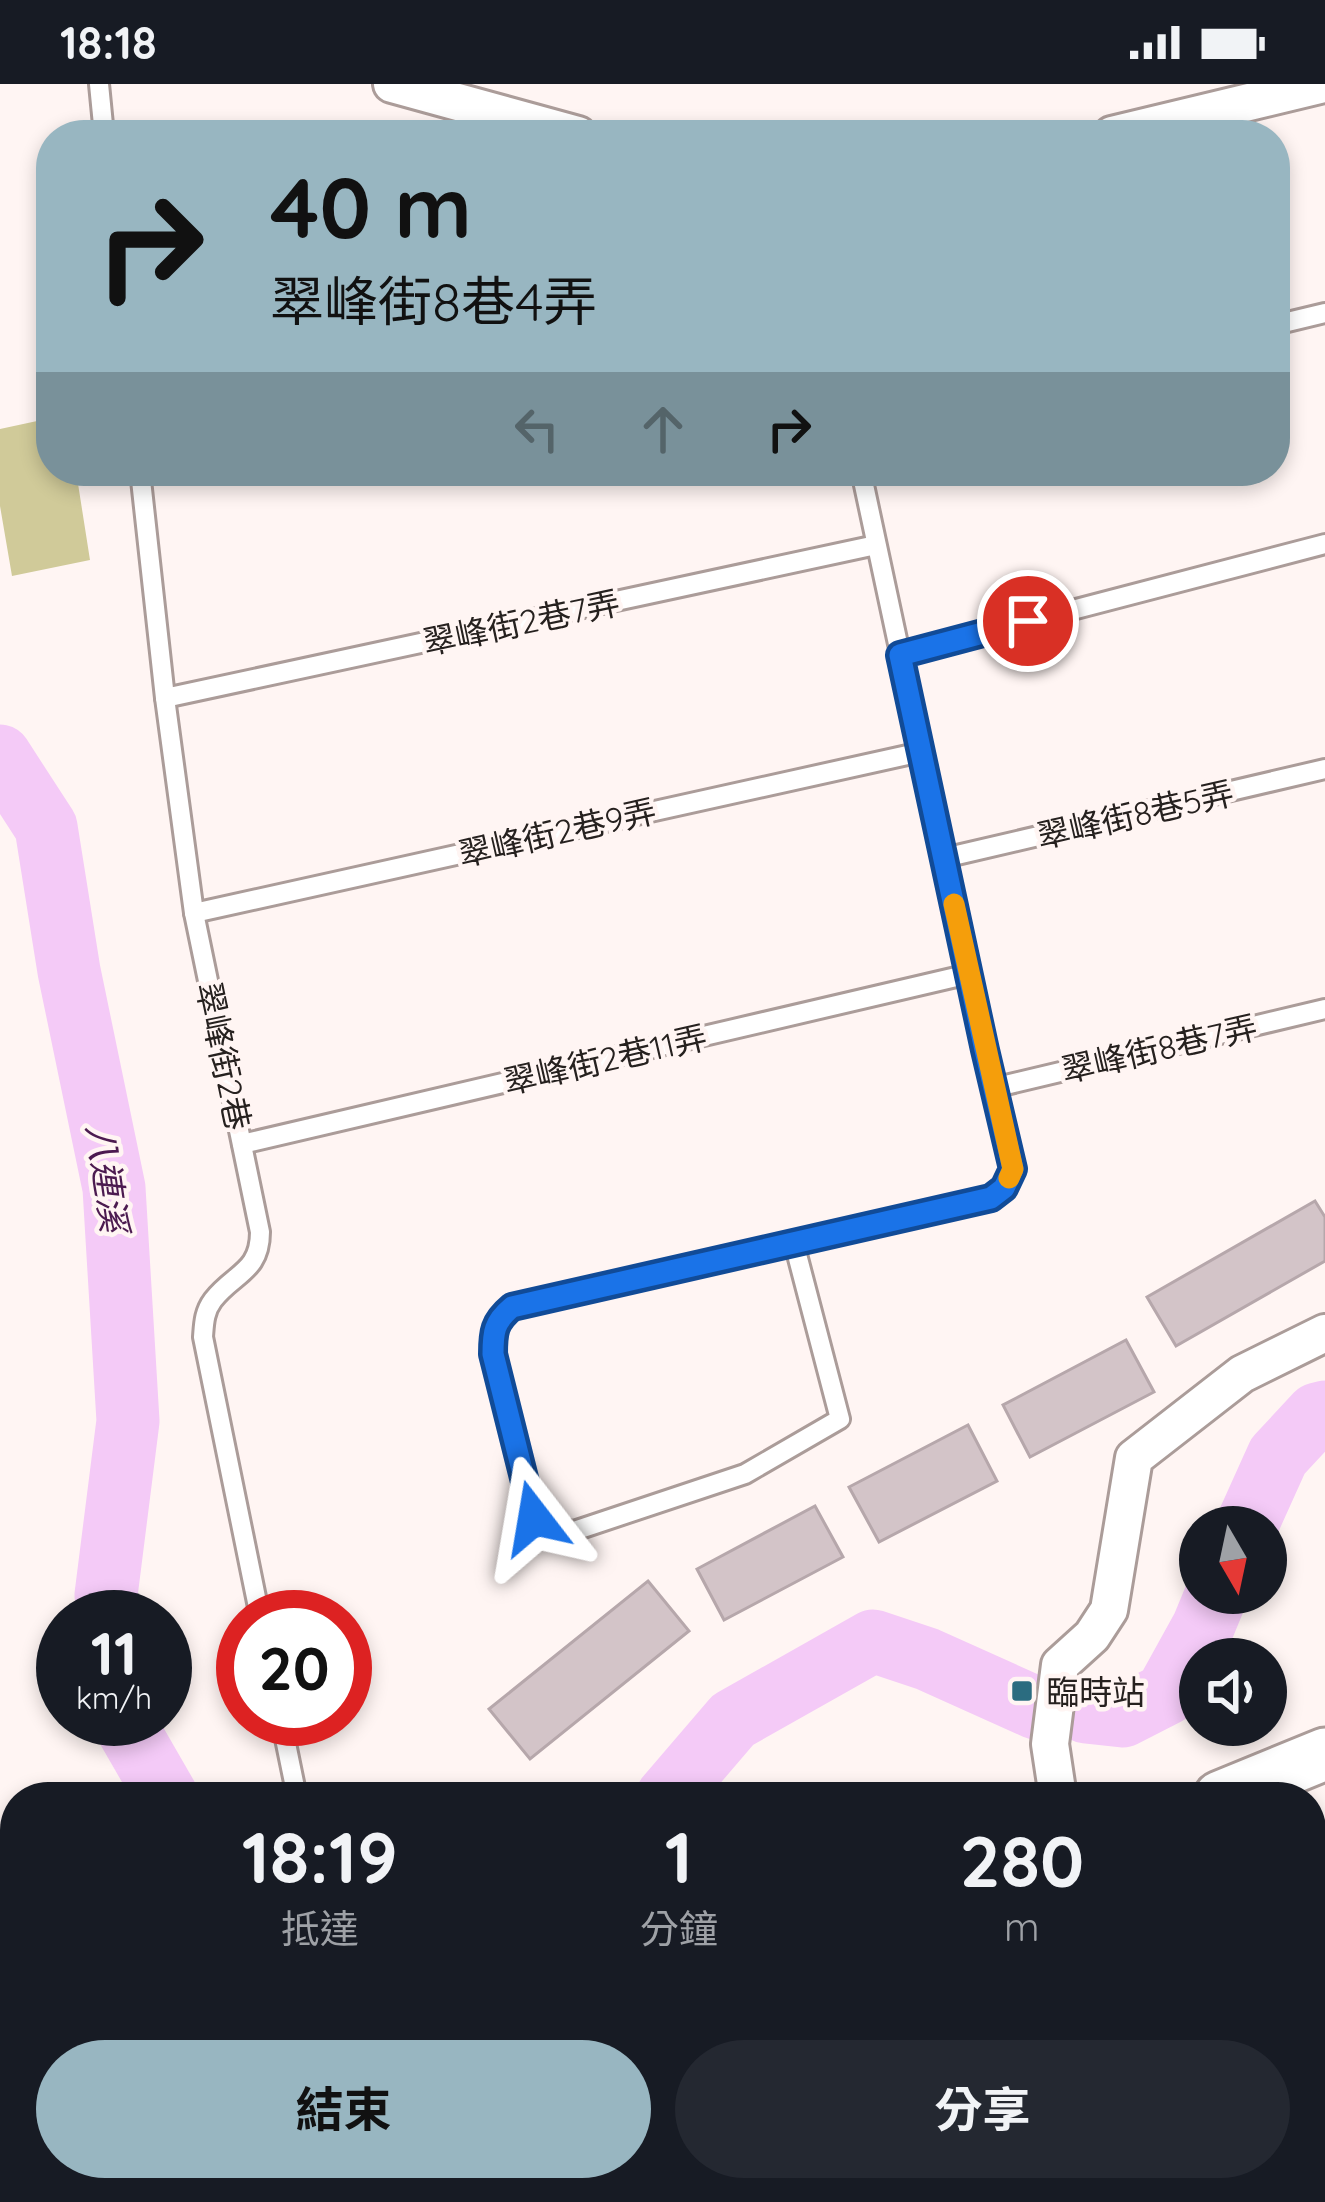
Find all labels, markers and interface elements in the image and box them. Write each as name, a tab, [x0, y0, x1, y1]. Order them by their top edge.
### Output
text: 18:18	[60, 14, 157, 70]
text: 40 m	[270, 154, 472, 259]
icon: right	[72, 168, 228, 324]
text: 翠峰街8巷4弄	[270, 267, 598, 335]
icon: left	[504, 396, 570, 462]
icon: ahead	[630, 396, 696, 462]
icon: right	[756, 396, 822, 462]
pin	[977, 570, 1079, 672]
street label: 翠峰街2巷7弄	[419, 581, 623, 663]
icon: arrive	[995, 588, 1061, 654]
street label: 翠峰街8巷5弄	[1033, 771, 1237, 857]
street label: 翠峰街2巷9弄	[454, 789, 660, 875]
street label: 翠峰街2巷	[188, 978, 260, 1134]
street label: 翠峰街8巷7弄	[1057, 1006, 1261, 1090]
street label: 翠峰街2巷11弄	[499, 1016, 711, 1102]
water label: 八連溪	[78, 1121, 138, 1240]
position arrow	[471, 1455, 597, 1581]
north arrow	[1179, 1506, 1287, 1614]
map controls	[1179, 1506, 1287, 1746]
speed limit sign: 20	[216, 1590, 372, 1746]
text: 11	[91, 1615, 137, 1690]
button: sound	[1179, 1638, 1287, 1746]
place label: 臨時站	[1046, 1671, 1145, 1712]
marker: 臨時站	[1009, 1678, 1035, 1704]
text: km/h	[76, 1679, 152, 1717]
text: 18:19	[242, 1811, 398, 1901]
text: 1	[665, 1811, 693, 1901]
text: 280	[960, 1815, 1084, 1905]
text: m	[1004, 1902, 1040, 1951]
text: 抵達	[281, 1904, 359, 1953]
text: 分鐘	[640, 1904, 718, 1953]
button: 結束	[36, 2040, 651, 2178]
button: 分享	[675, 2040, 1290, 2178]

